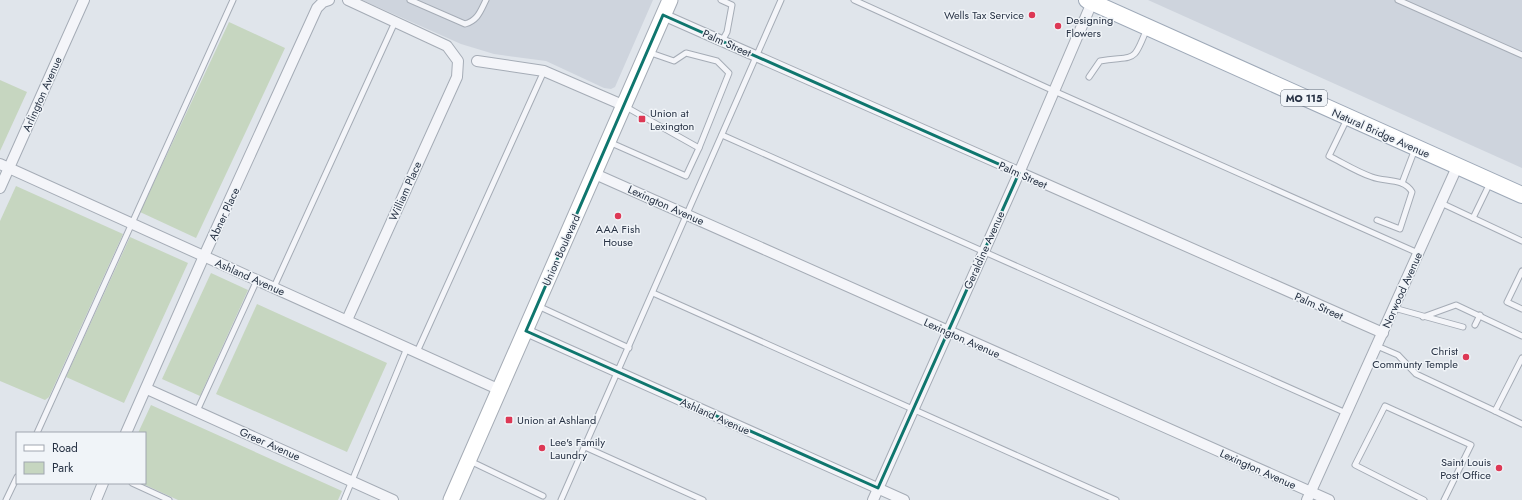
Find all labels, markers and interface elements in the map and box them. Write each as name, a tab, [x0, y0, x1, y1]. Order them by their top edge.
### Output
place label: Wells Tax Service	[944, 7, 1024, 23]
marker: Wells Tax Service	[1027, 10, 1037, 20]
place label: Designing Flowers	[1066, 12, 1113, 41]
marker: Designing Flowers	[1053, 21, 1063, 31]
street label: Palm Street	[700, 25, 754, 61]
street label: Arlington Avenue	[18, 54, 66, 134]
road number: MO 115	[1281, 90, 1327, 106]
street label: Natural Bridge Avenue	[1329, 104, 1433, 162]
place label: Union at Lexington	[650, 105, 694, 134]
marker: Union at Lexington	[637, 114, 647, 124]
street label: Palm Street	[996, 157, 1050, 193]
street label: William Place	[385, 158, 425, 223]
street label: Lexington Avenue	[625, 181, 707, 229]
street label: Abner Place	[205, 185, 243, 243]
street label: Geraldine Avenue	[960, 208, 1009, 292]
marker: AAA Fish House	[613, 211, 623, 221]
street label: Union Boulevard	[538, 212, 584, 288]
place label: AAA Fish House	[596, 221, 640, 250]
street label: Norwood Avenue	[1378, 249, 1426, 331]
street label: Ashland Avenue	[213, 254, 288, 300]
street label: Palm Street	[1292, 288, 1346, 324]
street label: Lexington Avenue	[921, 314, 1003, 362]
place label: Christ Communty Temple	[1372, 343, 1458, 372]
marker: Christ Communty Temple	[1461, 352, 1471, 362]
street label: Ashland Avenue	[678, 393, 753, 439]
place label: Union at Ashland	[517, 412, 596, 428]
marker: Union at Ashland	[504, 415, 514, 425]
street label: Greer Avenue	[237, 424, 303, 465]
legend	[16, 432, 146, 484]
place label: Lee's Family Laundry	[550, 434, 605, 463]
text: Road	[52, 439, 78, 457]
marker: Lee's Family Laundry	[537, 443, 547, 453]
street label: Lexington Avenue	[1217, 445, 1299, 493]
place label: Saint Louis Post Office	[1440, 454, 1492, 483]
text: Park	[52, 459, 74, 477]
marker: Saint Louis Post Office	[1494, 463, 1504, 473]

